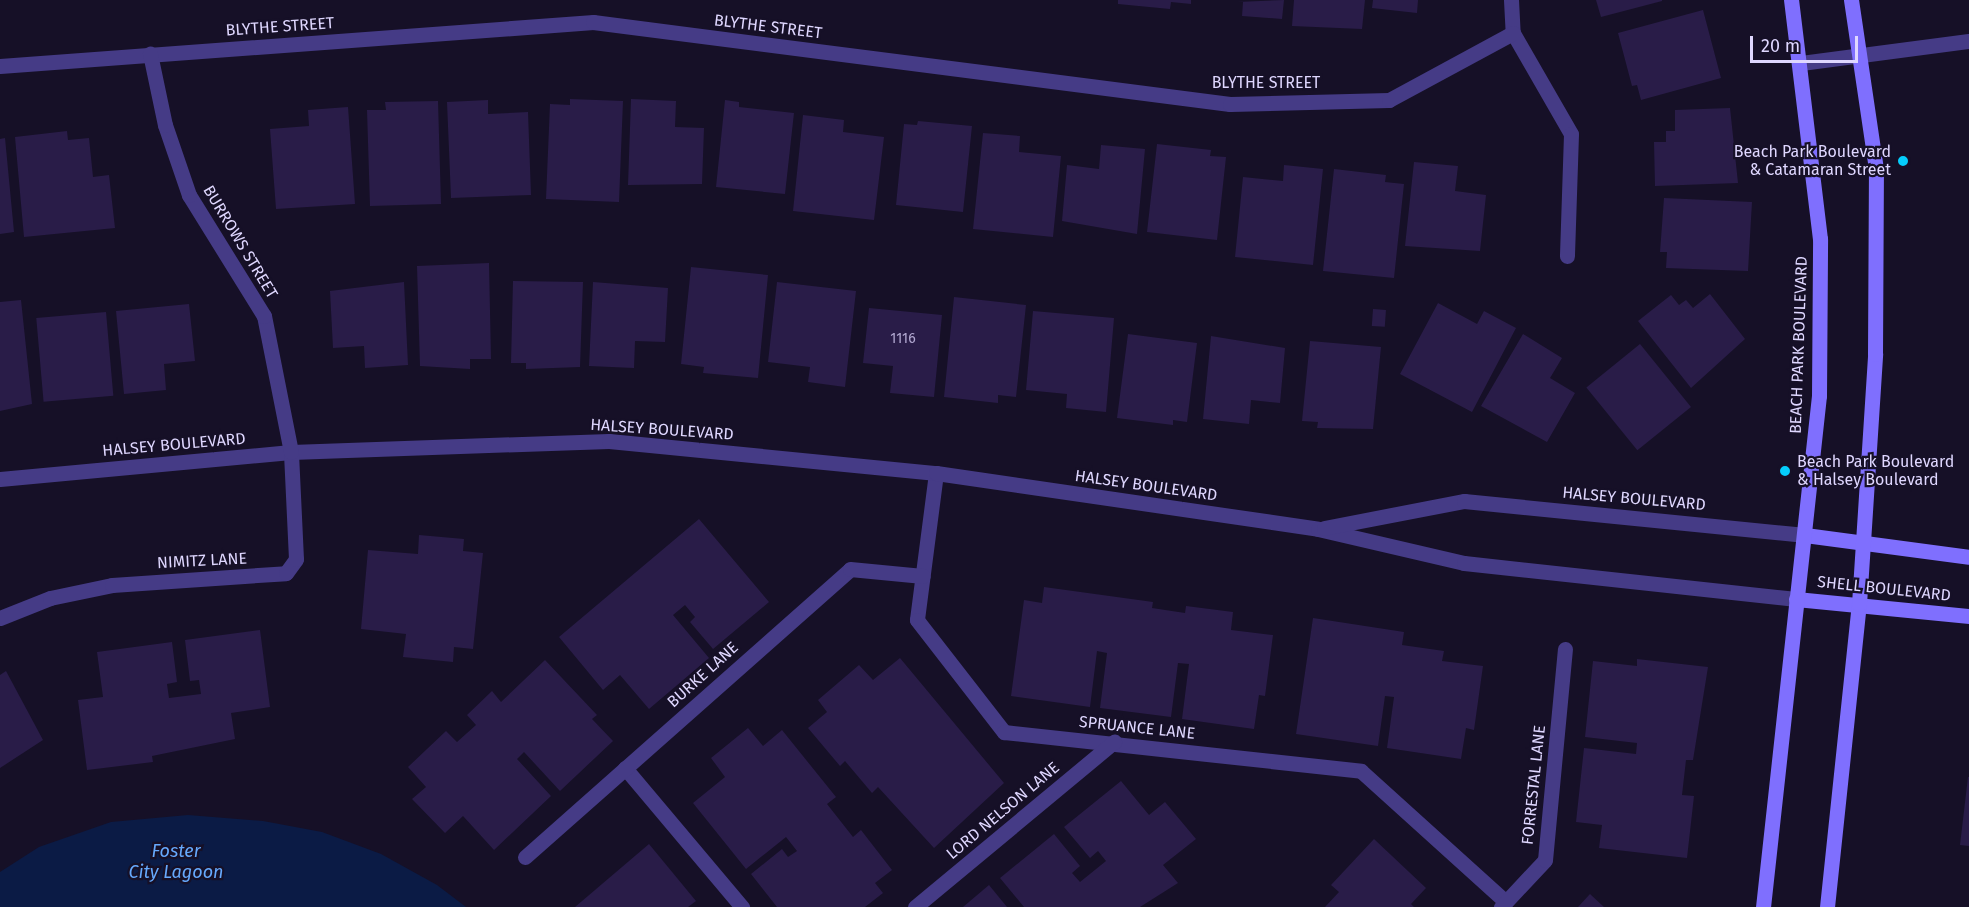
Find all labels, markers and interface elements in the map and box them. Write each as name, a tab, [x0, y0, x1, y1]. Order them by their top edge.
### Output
street label: BLYTHE STREET	[713, 11, 823, 43]
street label: BLYTHE STREET	[225, 14, 335, 40]
scale bar	[1753, 24, 1861, 62]
text: 20 m	[1761, 35, 1800, 57]
street label: BLYTHE STREET	[1212, 73, 1320, 93]
place label: Beach Park Boulevard & Catamaran Street	[1734, 142, 1891, 180]
marker: Beach Park Boulevard & Catamaran Street	[1896, 154, 1910, 168]
street label: BURROWS STREET	[199, 182, 281, 302]
street label: BEACH PARK BOULEVARD	[1786, 256, 1812, 434]
house number: 1116	[890, 331, 916, 347]
street label: HALSEY BOULEVARD	[590, 415, 734, 445]
street label: HALSEY BOULEVARD	[102, 429, 246, 461]
place label: Beach Park Boulevard & Halsey Boulevard	[1797, 452, 1954, 490]
marker: Beach Park Boulevard & Halsey Boulevard	[1778, 464, 1792, 478]
street label: HALSEY BOULEVARD	[1073, 466, 1219, 506]
street label: HALSEY BOULEVARD	[1562, 483, 1706, 515]
street label: NIMITZ LANE	[157, 549, 247, 573]
street label: SHELL BOULEVARD	[1816, 572, 1952, 606]
street label: BURKE LANE	[664, 638, 742, 712]
street label: SPRUANCE LANE	[1078, 712, 1196, 744]
street label: FORRESTAL LANE	[1518, 724, 1550, 846]
street label: LORD NELSON LANE	[943, 758, 1063, 864]
water label: Foster City Lagoon	[128, 841, 224, 884]

